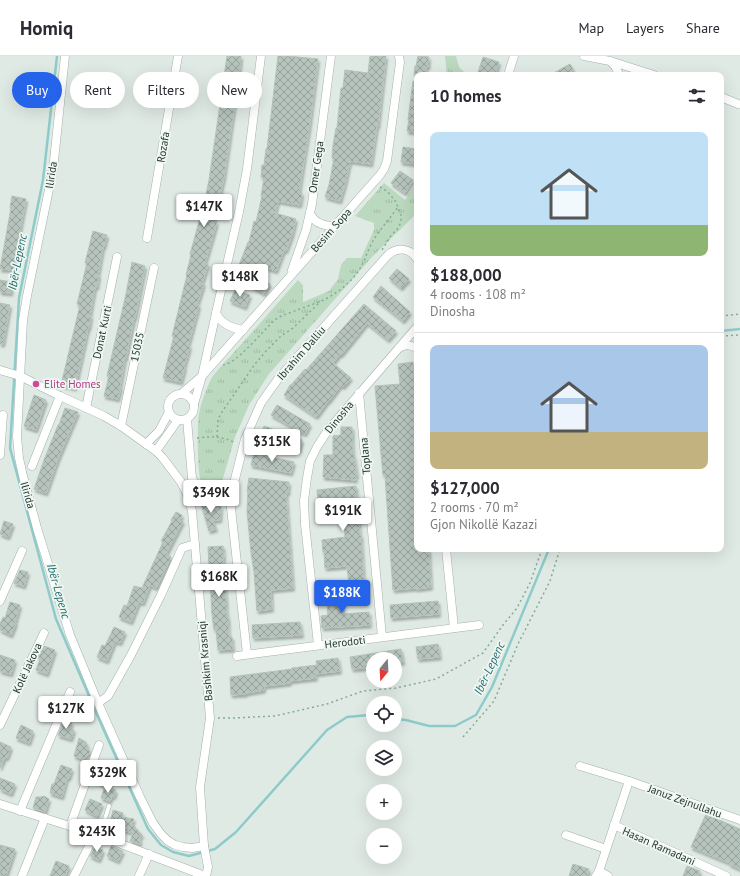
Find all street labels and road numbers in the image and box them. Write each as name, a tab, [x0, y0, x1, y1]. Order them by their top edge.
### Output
street label: Rozafa	[154, 131, 172, 163]
street label: Omer Gega	[305, 140, 327, 194]
street label: Ilirida	[42, 160, 60, 190]
street label: Besim Sopa	[308, 205, 354, 255]
street label: Donat Kurti	[90, 304, 115, 360]
street label: Ibrahim Dalliu	[274, 323, 328, 383]
street label: 15035	[127, 331, 147, 363]
street label: Dinosha	[322, 398, 356, 436]
street label: Toplana	[356, 437, 374, 475]
street label: Ilirida	[17, 480, 39, 510]
street label: Bashkim Krasniqi	[195, 620, 215, 702]
street label: Herodoti	[324, 633, 366, 651]
street label: Kolë Jakova	[9, 641, 45, 695]
street label: Januz Zejnullahu	[645, 781, 724, 821]
street label: Hasan Ramadani	[620, 824, 698, 868]

